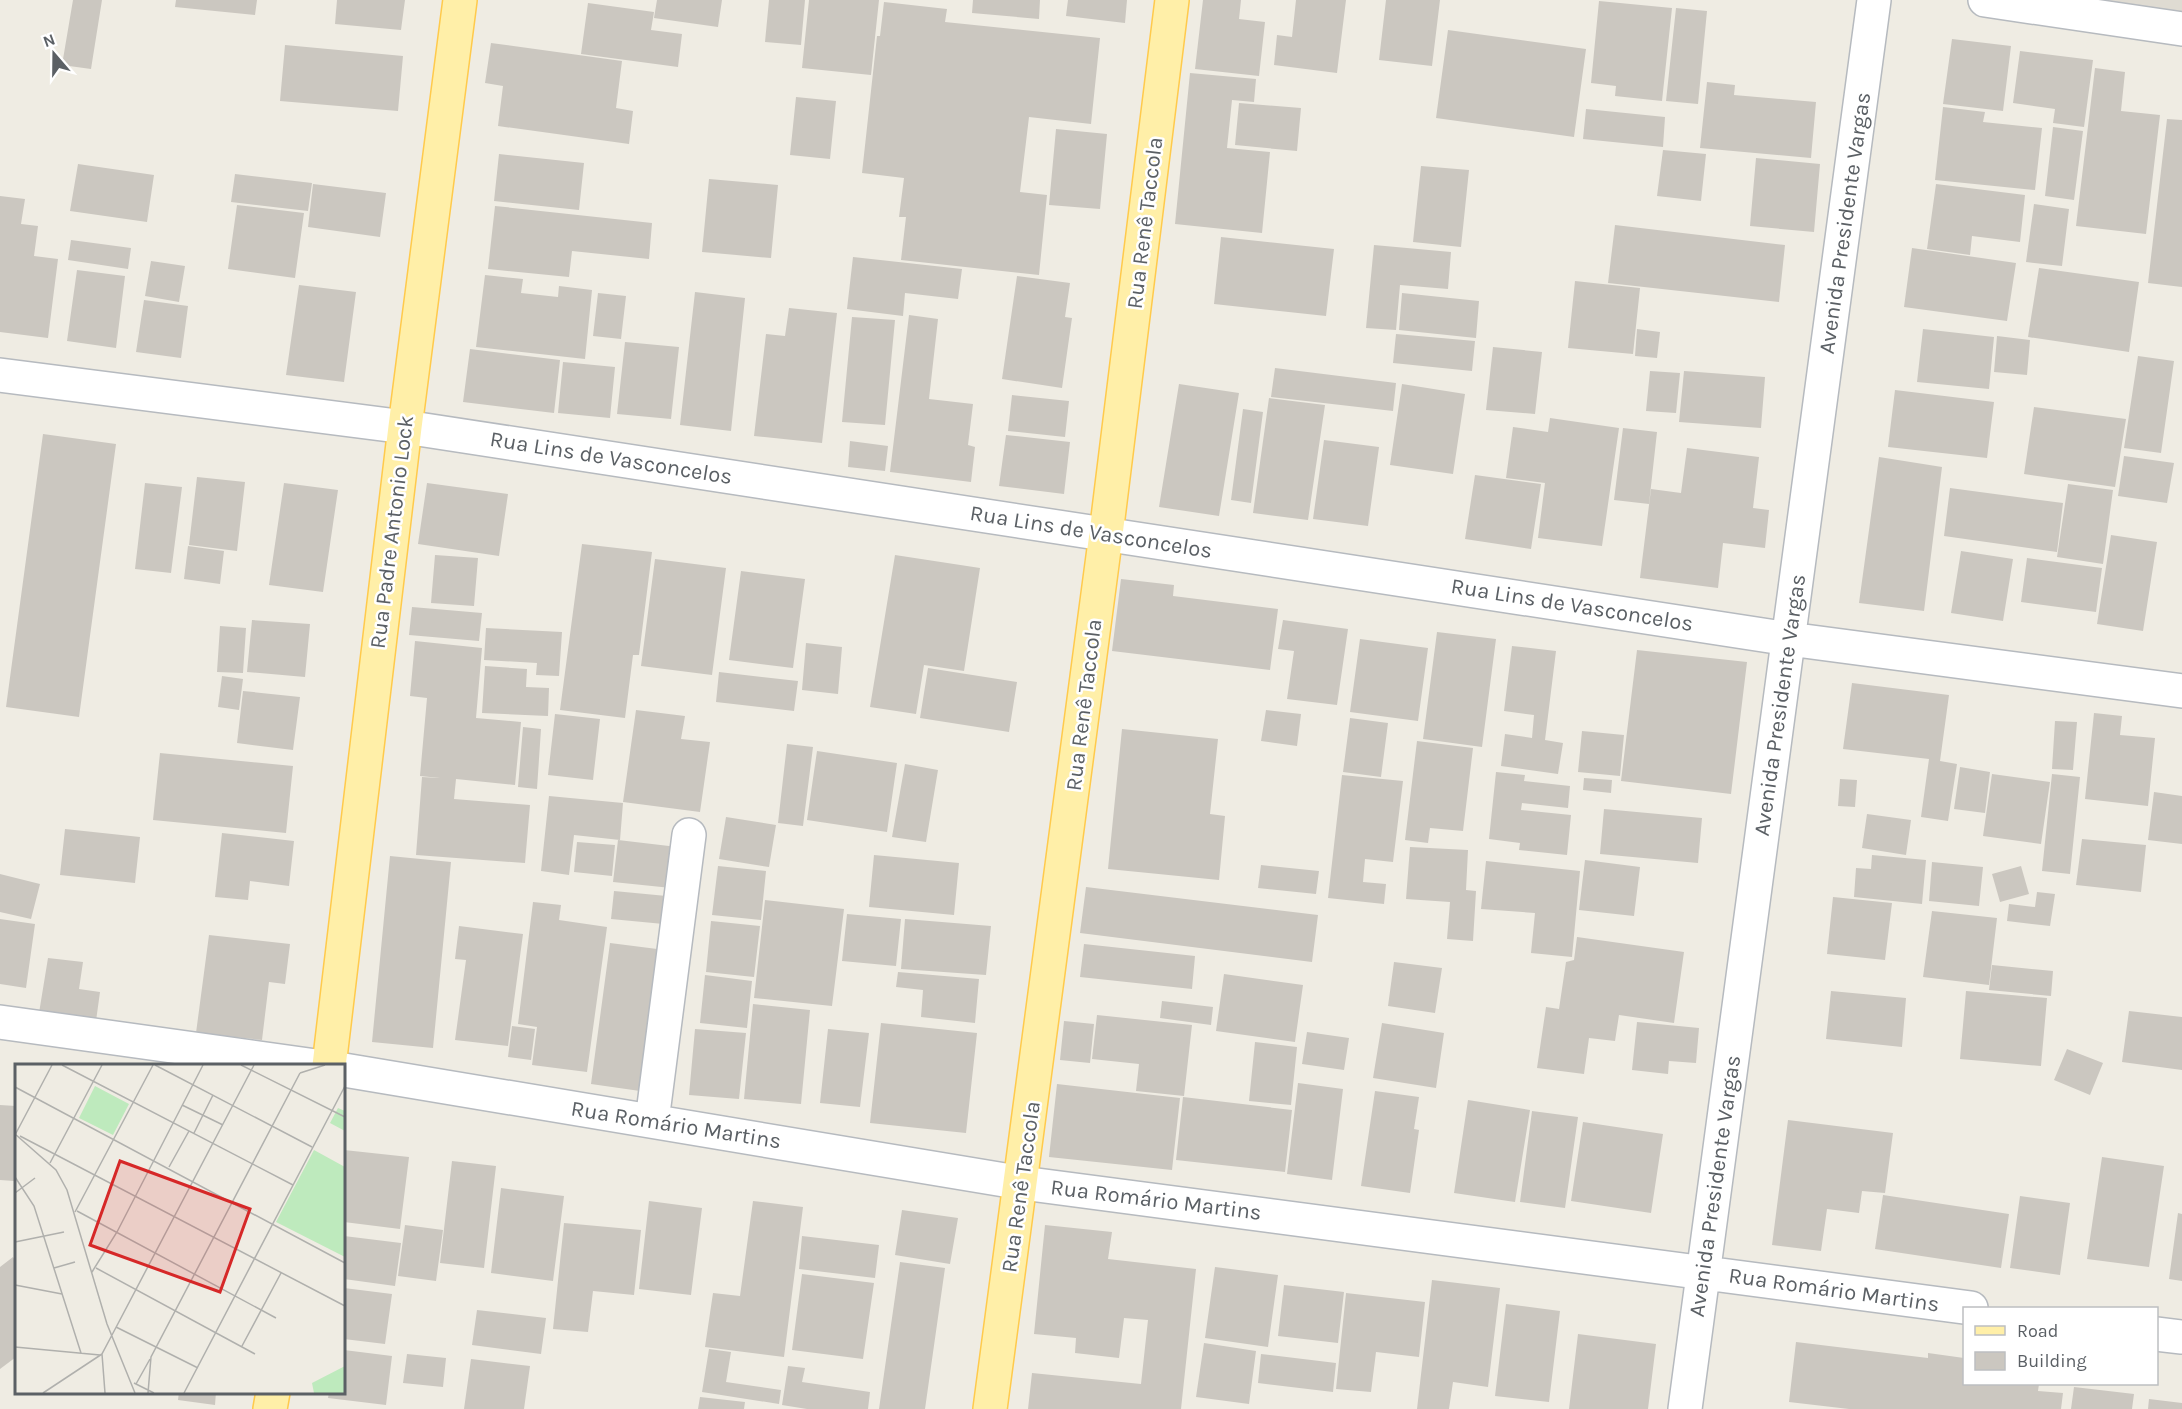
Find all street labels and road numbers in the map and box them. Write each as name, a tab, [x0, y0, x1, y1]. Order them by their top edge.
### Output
street label: Avenida Presidente Vargas	[1814, 90, 1876, 356]
street label: Rua Renê Taccola	[1122, 136, 1168, 310]
street label: Rua Padre Antonio Lock	[365, 414, 419, 650]
street label: Rua Lins de Vasconcelos	[488, 426, 734, 490]
street label: Rua Lins de Vasconcelos	[968, 500, 1214, 564]
street label: Avenida Presidente Vargas	[1749, 572, 1811, 838]
street label: Rua Lins de Vasconcelos	[1449, 573, 1695, 637]
street label: Rua Renê Taccola	[1061, 618, 1107, 792]
street label: Avenida Presidente Vargas	[1684, 1053, 1746, 1319]
street label: Rua Romário Martins	[569, 1096, 783, 1154]
street label: Rua Renê Taccola	[996, 1100, 1046, 1274]
street label: Rua Romário Martins	[1049, 1174, 1263, 1226]
street label: Rua Romário Martins	[1727, 1262, 1941, 1318]

